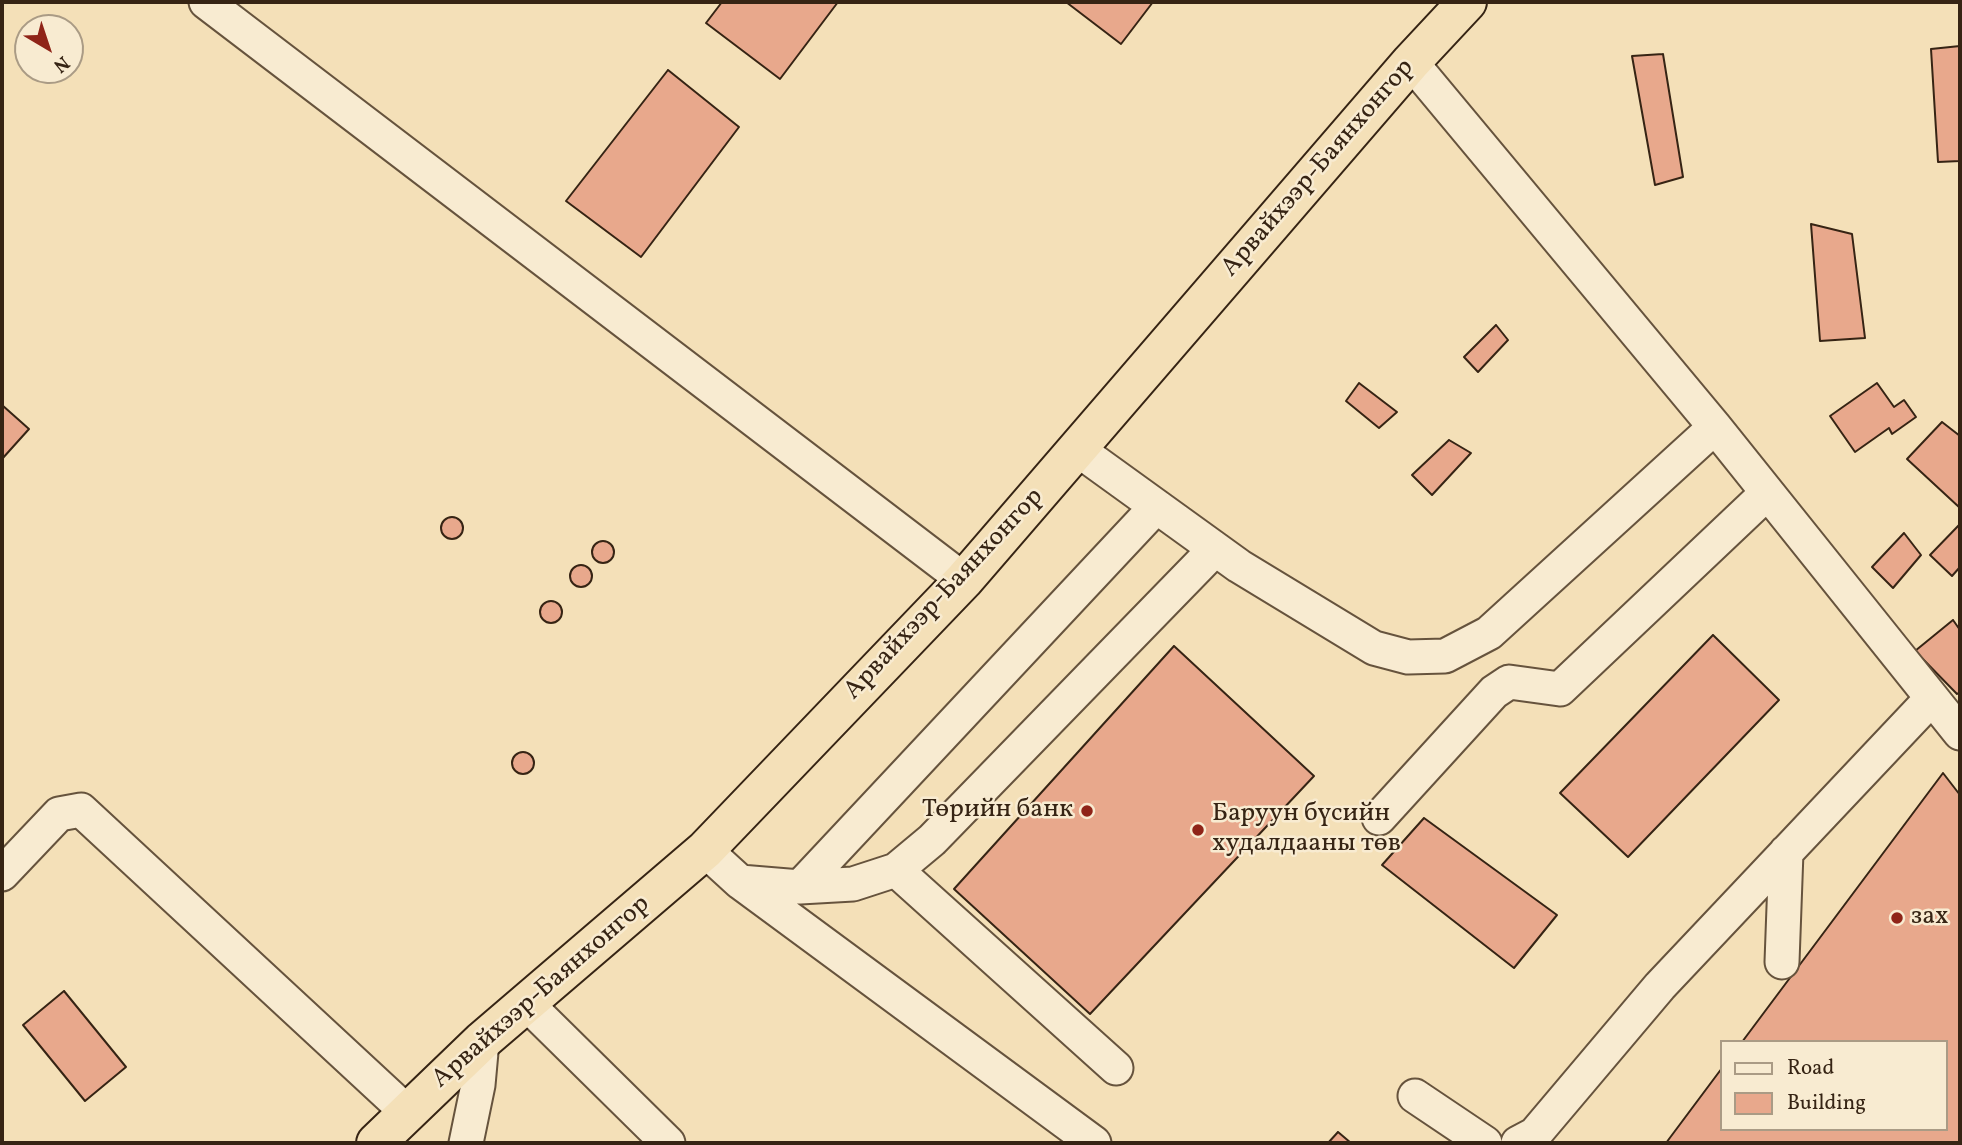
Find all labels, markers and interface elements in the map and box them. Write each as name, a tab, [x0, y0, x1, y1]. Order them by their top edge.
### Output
north arrow	[14, 14, 84, 84]
text: N	[47, 49, 75, 78]
street label: Арвайхээр-Баянхонгор	[1216, 54, 1422, 284]
street label: Арвайхээр-Баянхонгор	[839, 483, 1051, 707]
place label: Төрийн банк	[922, 795, 1073, 827]
place label: Баруун бүсийн худалдааны төв	[1212, 799, 1401, 860]
marker: Төрийн банк	[1079, 803, 1095, 819]
marker: Баруун бүсийн худалдааны төв	[1190, 822, 1206, 838]
street label: Арвайхээр-Баянхонгор	[427, 890, 657, 1096]
place label: зах	[1911, 902, 1948, 934]
marker: зах	[1889, 910, 1905, 926]
legend	[1720, 1040, 1948, 1131]
text: Road	[1787, 1054, 1834, 1083]
text: Building	[1787, 1089, 1866, 1118]

